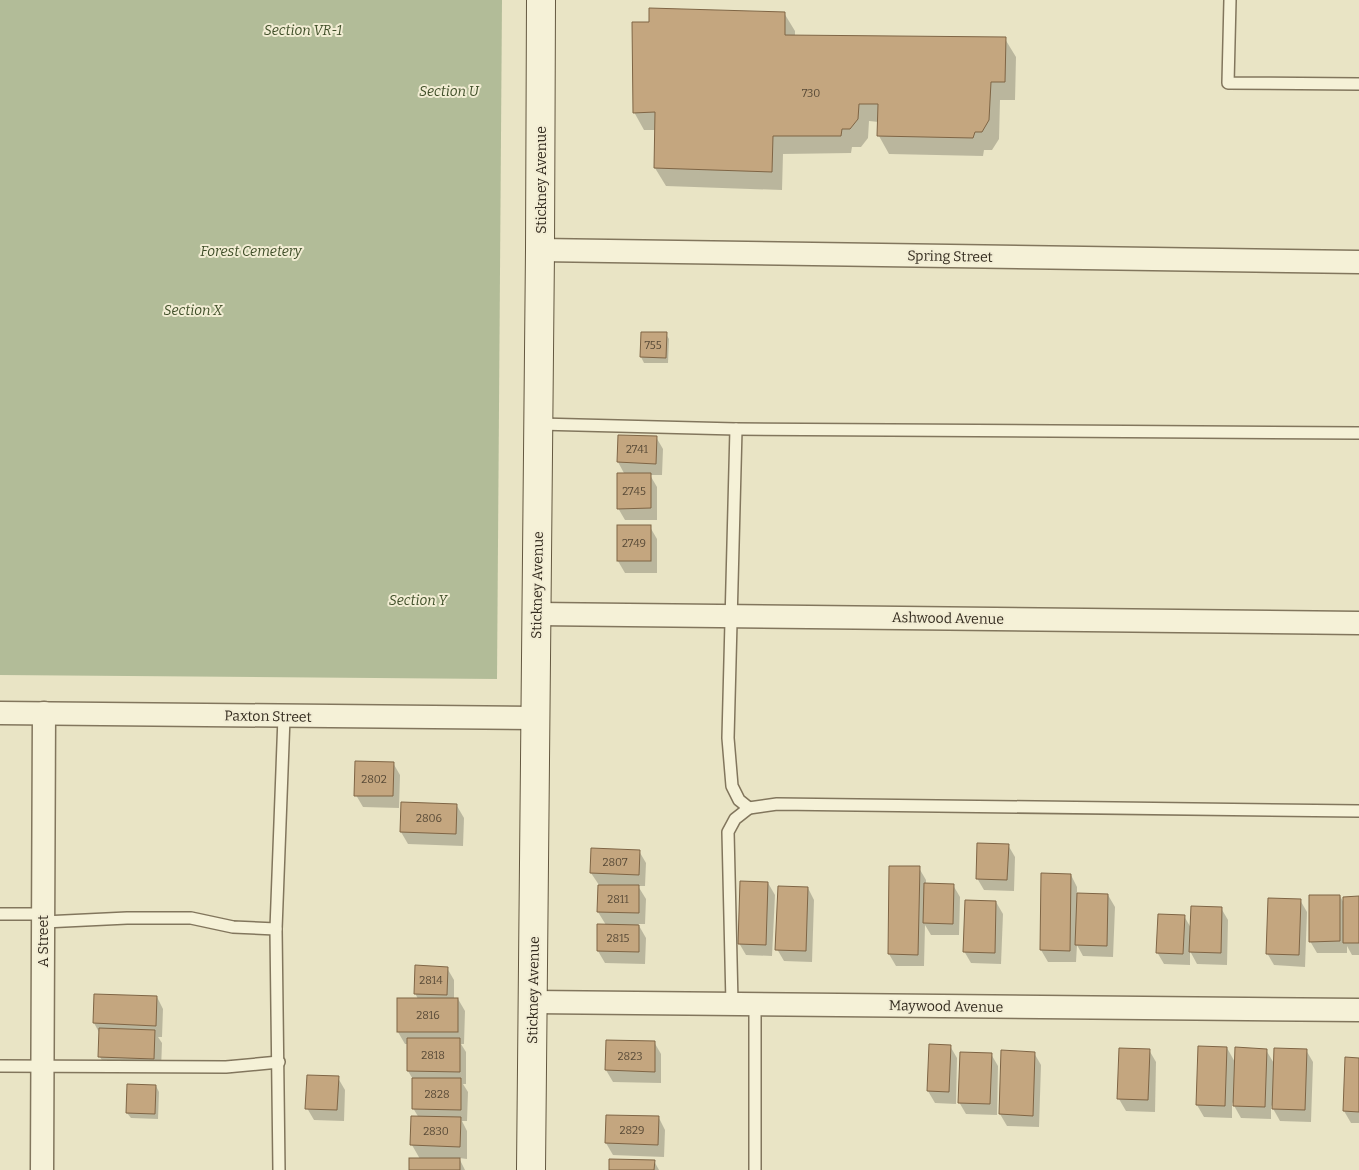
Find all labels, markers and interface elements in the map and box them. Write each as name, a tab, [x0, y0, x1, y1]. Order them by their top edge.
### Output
park label: Section VR-1	[264, 22, 342, 39]
park label: Section U	[419, 83, 480, 100]
house number: 730	[802, 87, 820, 100]
street label: Stickney Avenue	[533, 126, 550, 234]
park label: Forest Cemetery	[200, 243, 303, 260]
street label: Spring Street	[907, 247, 993, 266]
park label: Section X	[163, 302, 223, 319]
house number: 755	[644, 339, 662, 352]
house number: 2741	[626, 443, 649, 456]
house number: 2745	[622, 485, 646, 498]
street label: Stickney Avenue	[528, 531, 547, 639]
house number: 2749	[622, 537, 646, 550]
park label: Section Y	[389, 592, 448, 609]
street label: Ashwood Avenue	[892, 609, 1004, 628]
street label: Paxton Street	[224, 707, 312, 726]
house number: 2802	[361, 773, 387, 786]
house number: 2806	[416, 812, 442, 825]
house number: 2807	[602, 856, 628, 869]
house number: 2811	[607, 893, 629, 906]
street label: A Street	[35, 915, 52, 967]
house number: 2815	[607, 932, 630, 945]
street label: Stickney Avenue	[524, 936, 543, 1044]
house number: 2814	[419, 974, 443, 987]
street label: Maywood Avenue	[889, 997, 1003, 1016]
house number: 2816	[416, 1009, 440, 1022]
house number: 2818	[421, 1049, 445, 1062]
house number: 2823	[618, 1050, 642, 1063]
house number: 2828	[424, 1088, 450, 1101]
house number: 2829	[619, 1124, 645, 1137]
house number: 2830	[423, 1125, 449, 1138]

